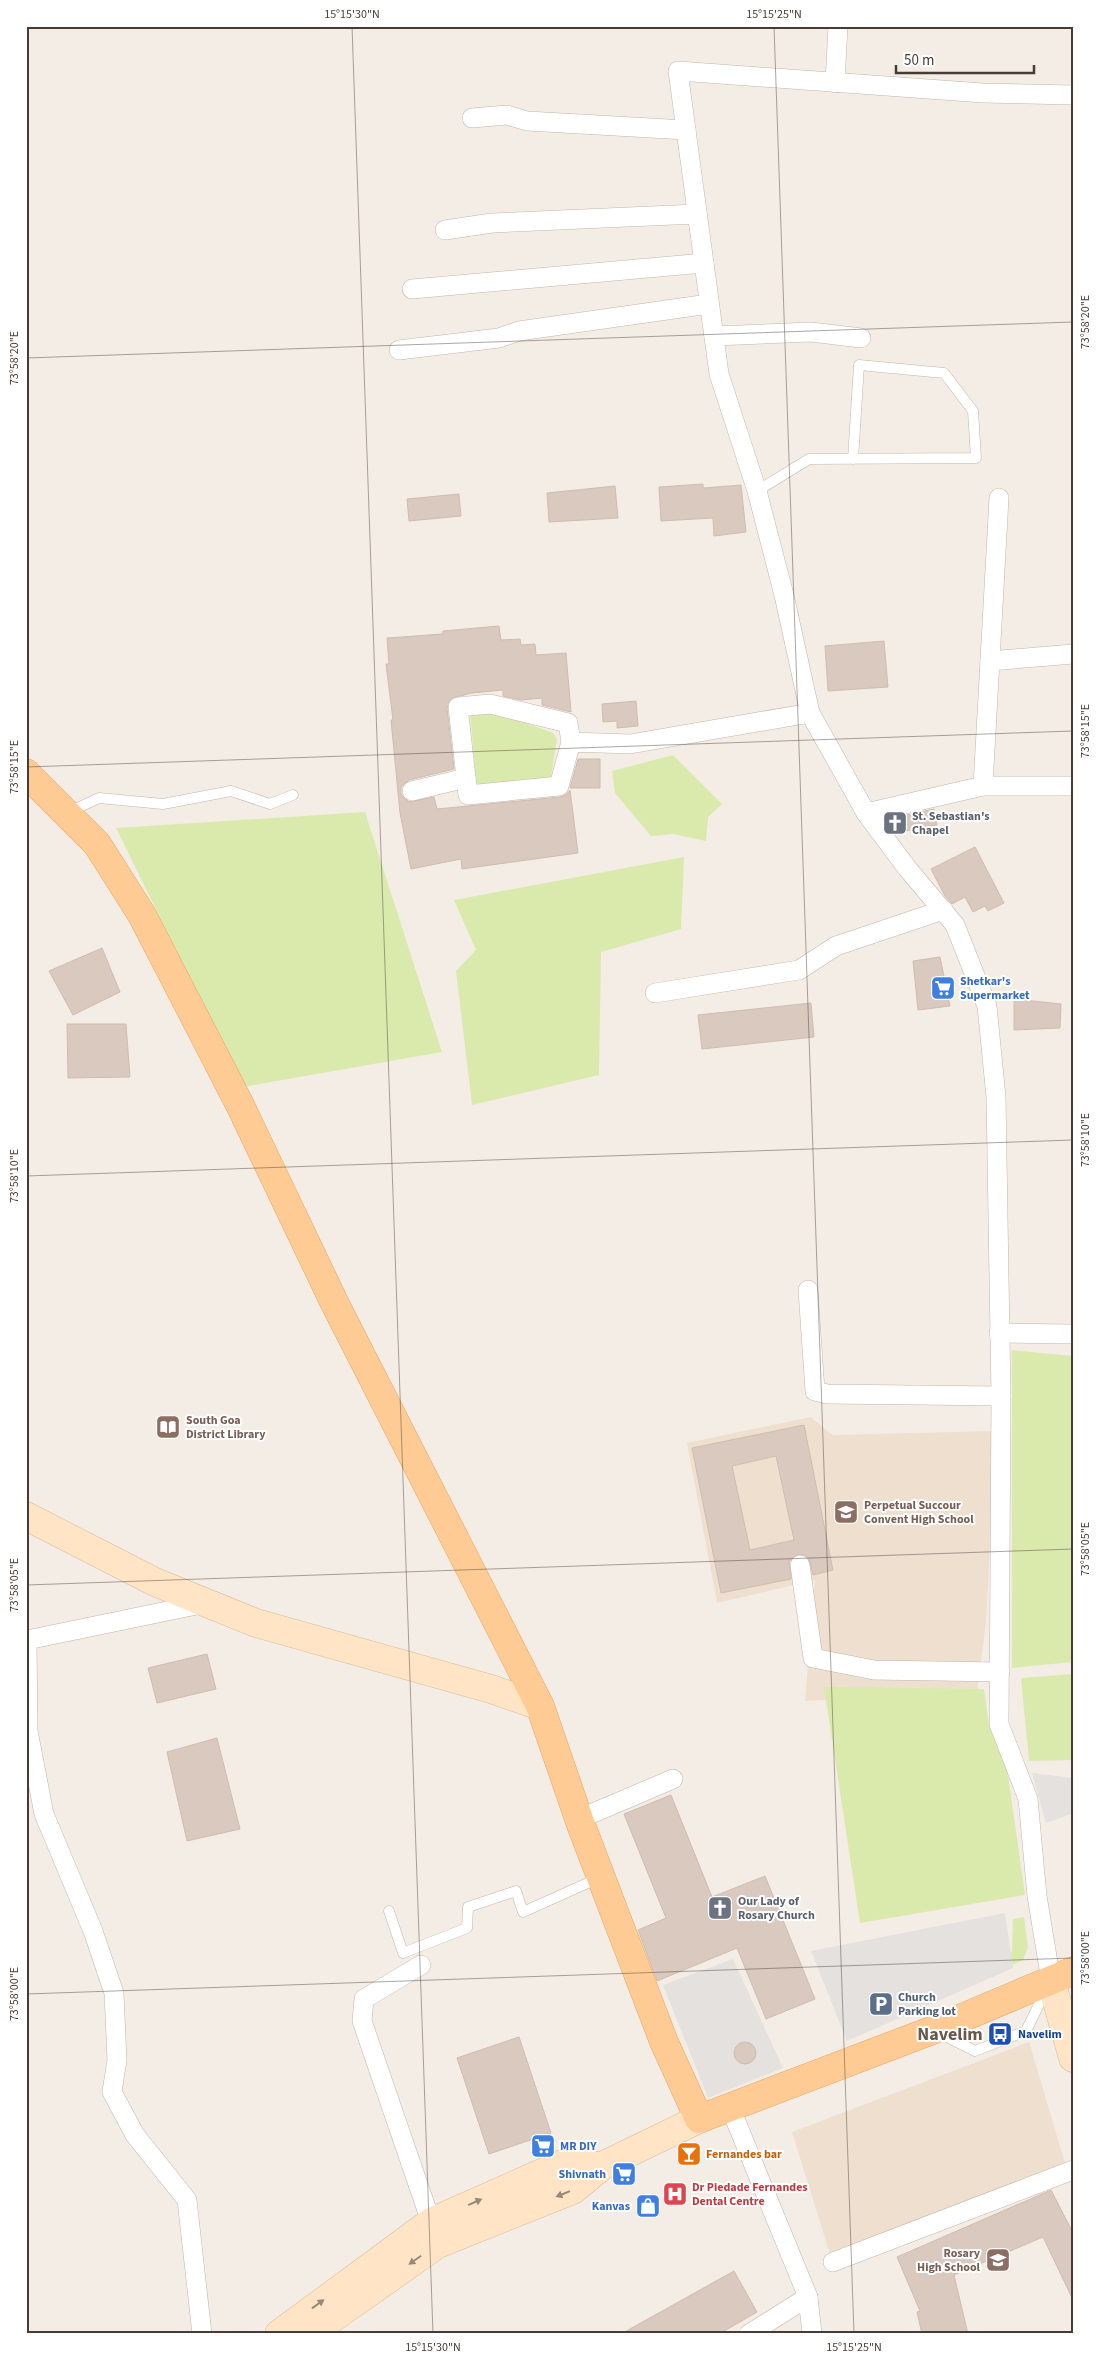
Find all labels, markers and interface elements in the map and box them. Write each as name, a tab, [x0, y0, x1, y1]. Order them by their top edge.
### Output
text: 15°15'30"N	[324, 6, 380, 23]
text: 15°15'25"N	[746, 6, 802, 23]
scale bar	[896, 42, 1034, 74]
text: 50 m	[904, 50, 934, 71]
text: 73°58'20"E	[1077, 295, 1094, 349]
text: 73°58'20"E	[6, 331, 23, 385]
text: 73°58'15"E	[1077, 704, 1094, 758]
text: 73°58'15"E	[6, 740, 23, 794]
place label: St. Sebastian's Chapel	[912, 808, 990, 839]
church icon: St. Sebastian's Chapel	[882, 810, 908, 836]
place label: Shetkar's Supermarket	[960, 973, 1030, 1004]
supermarket icon: Shetkar's Supermarket	[930, 975, 956, 1001]
text: 73°58'10"E	[1077, 1113, 1094, 1167]
text: 73°58'10"E	[6, 1149, 23, 1203]
place label: South Goa District Library	[186, 1412, 266, 1443]
library icon: South Goa District Library	[155, 1414, 181, 1440]
place label: Perpetual Succour Convent High School	[864, 1497, 974, 1528]
school or university icon: Perpetual Succour Convent High School	[833, 1499, 859, 1525]
text: 73°58'05"E	[1077, 1522, 1094, 1576]
text: 73°58'05"E	[6, 1558, 23, 1612]
place label: Our Lady of Rosary Church	[738, 1893, 815, 1924]
church icon: Our Lady of Rosary Church	[707, 1895, 733, 1921]
text: 73°58'00"E	[1077, 1931, 1094, 1985]
text: 73°58'00"E	[6, 1967, 23, 2021]
place label: Church Parking lot	[898, 1989, 956, 2020]
parking icon: Church Parking lot	[868, 1991, 894, 2017]
bus stop icon: Navelim	[987, 2021, 1013, 2047]
district label: Navelim	[917, 2022, 983, 2047]
place label: Navelim	[1018, 2026, 1062, 2043]
supermarket icon: MR DIY	[530, 2133, 556, 2159]
place label: MR DIY	[560, 2138, 597, 2155]
bar icon: Fernandes bar	[676, 2141, 702, 2167]
place label: Fernandes bar	[706, 2146, 782, 2163]
supermarket icon: Shivnath	[611, 2161, 637, 2187]
place label: Shivnath	[558, 2166, 606, 2183]
place label: Dr Piedade Fernandes Dental Centre	[692, 2179, 808, 2210]
hospital icon: Dr Piedade Fernandes Dental Centre	[662, 2181, 688, 2207]
one-way arrow	[555, 2190, 570, 2198]
shop icon: Kanvas	[635, 2193, 661, 2219]
one-way arrow	[468, 2198, 482, 2206]
place label: Kanvas	[592, 2198, 630, 2215]
place label: Rosary High School	[917, 2245, 981, 2276]
school or university icon: Rosary High School	[985, 2247, 1011, 2273]
one-way arrow	[408, 2255, 422, 2265]
one-way arrow	[311, 2299, 325, 2309]
text: 15°15'30"N	[405, 2339, 461, 2356]
text: 15°15'25"N	[826, 2339, 882, 2356]

